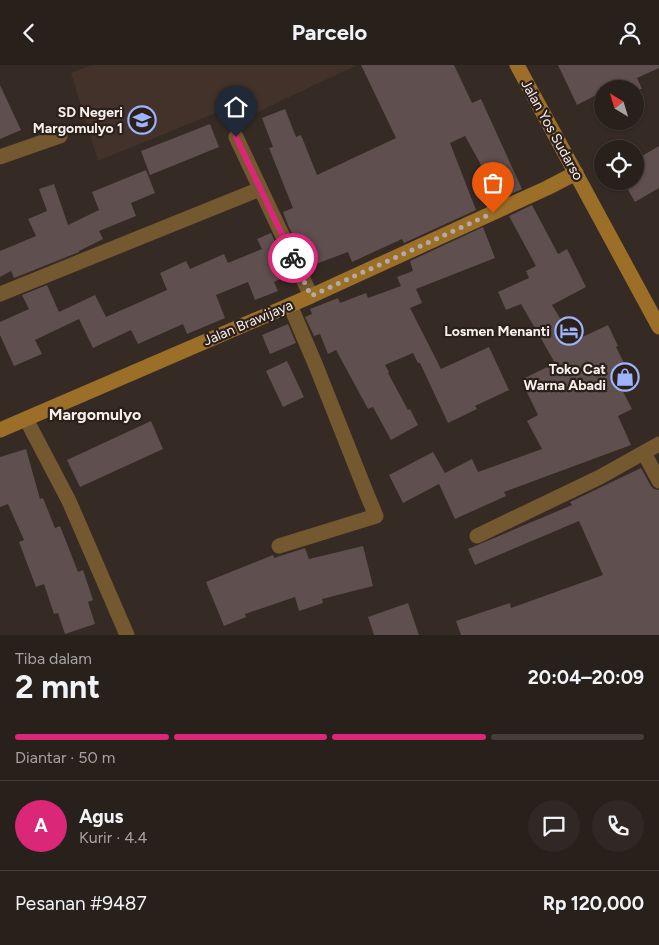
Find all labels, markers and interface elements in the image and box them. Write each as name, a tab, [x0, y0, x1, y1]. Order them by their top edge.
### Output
icon: back	[15, 19, 43, 47]
text: Parcelo	[292, 19, 367, 46]
icon: person	[616, 19, 644, 47]
street label: Jalan Yos Sudarso	[517, 77, 587, 183]
north arrow	[594, 80, 644, 130]
map controls	[594, 80, 644, 190]
pin	[215, 86, 257, 137]
icon: home	[222, 93, 250, 121]
place label: SD Negeri Margomulyo 1	[33, 104, 123, 137]
school or university icon: SD Negeri Margomulyo 1	[127, 105, 157, 135]
button: locate	[594, 140, 644, 190]
pin	[472, 162, 514, 213]
icon: bag	[479, 169, 507, 197]
courier	[268, 233, 318, 283]
icon: bike	[279, 244, 307, 272]
street label: Jalan Brawijaya	[201, 297, 295, 349]
hotel icon: Losmen Menanti	[554, 316, 584, 346]
place label: Losmen Menanti	[444, 323, 550, 340]
place label: Toko Cat Warna Abadi	[523, 361, 606, 394]
shop icon: Toko Cat Warna Abadi	[610, 362, 640, 392]
district label: Margomulyo	[49, 405, 141, 424]
text: Tiba dalam	[15, 649, 92, 668]
text: 20:04–20:09	[528, 666, 644, 689]
text: 2 mnt	[15, 668, 100, 706]
text: Diantar · 50 m	[15, 748, 115, 767]
button: chat	[528, 800, 580, 852]
button: phone	[592, 800, 644, 852]
text: Agus	[79, 805, 123, 828]
text: A	[34, 814, 48, 837]
text: Kurir · 4.4	[79, 828, 147, 847]
text: Pesanan #9487	[15, 892, 147, 915]
text: Rp 120,000	[543, 892, 644, 915]

